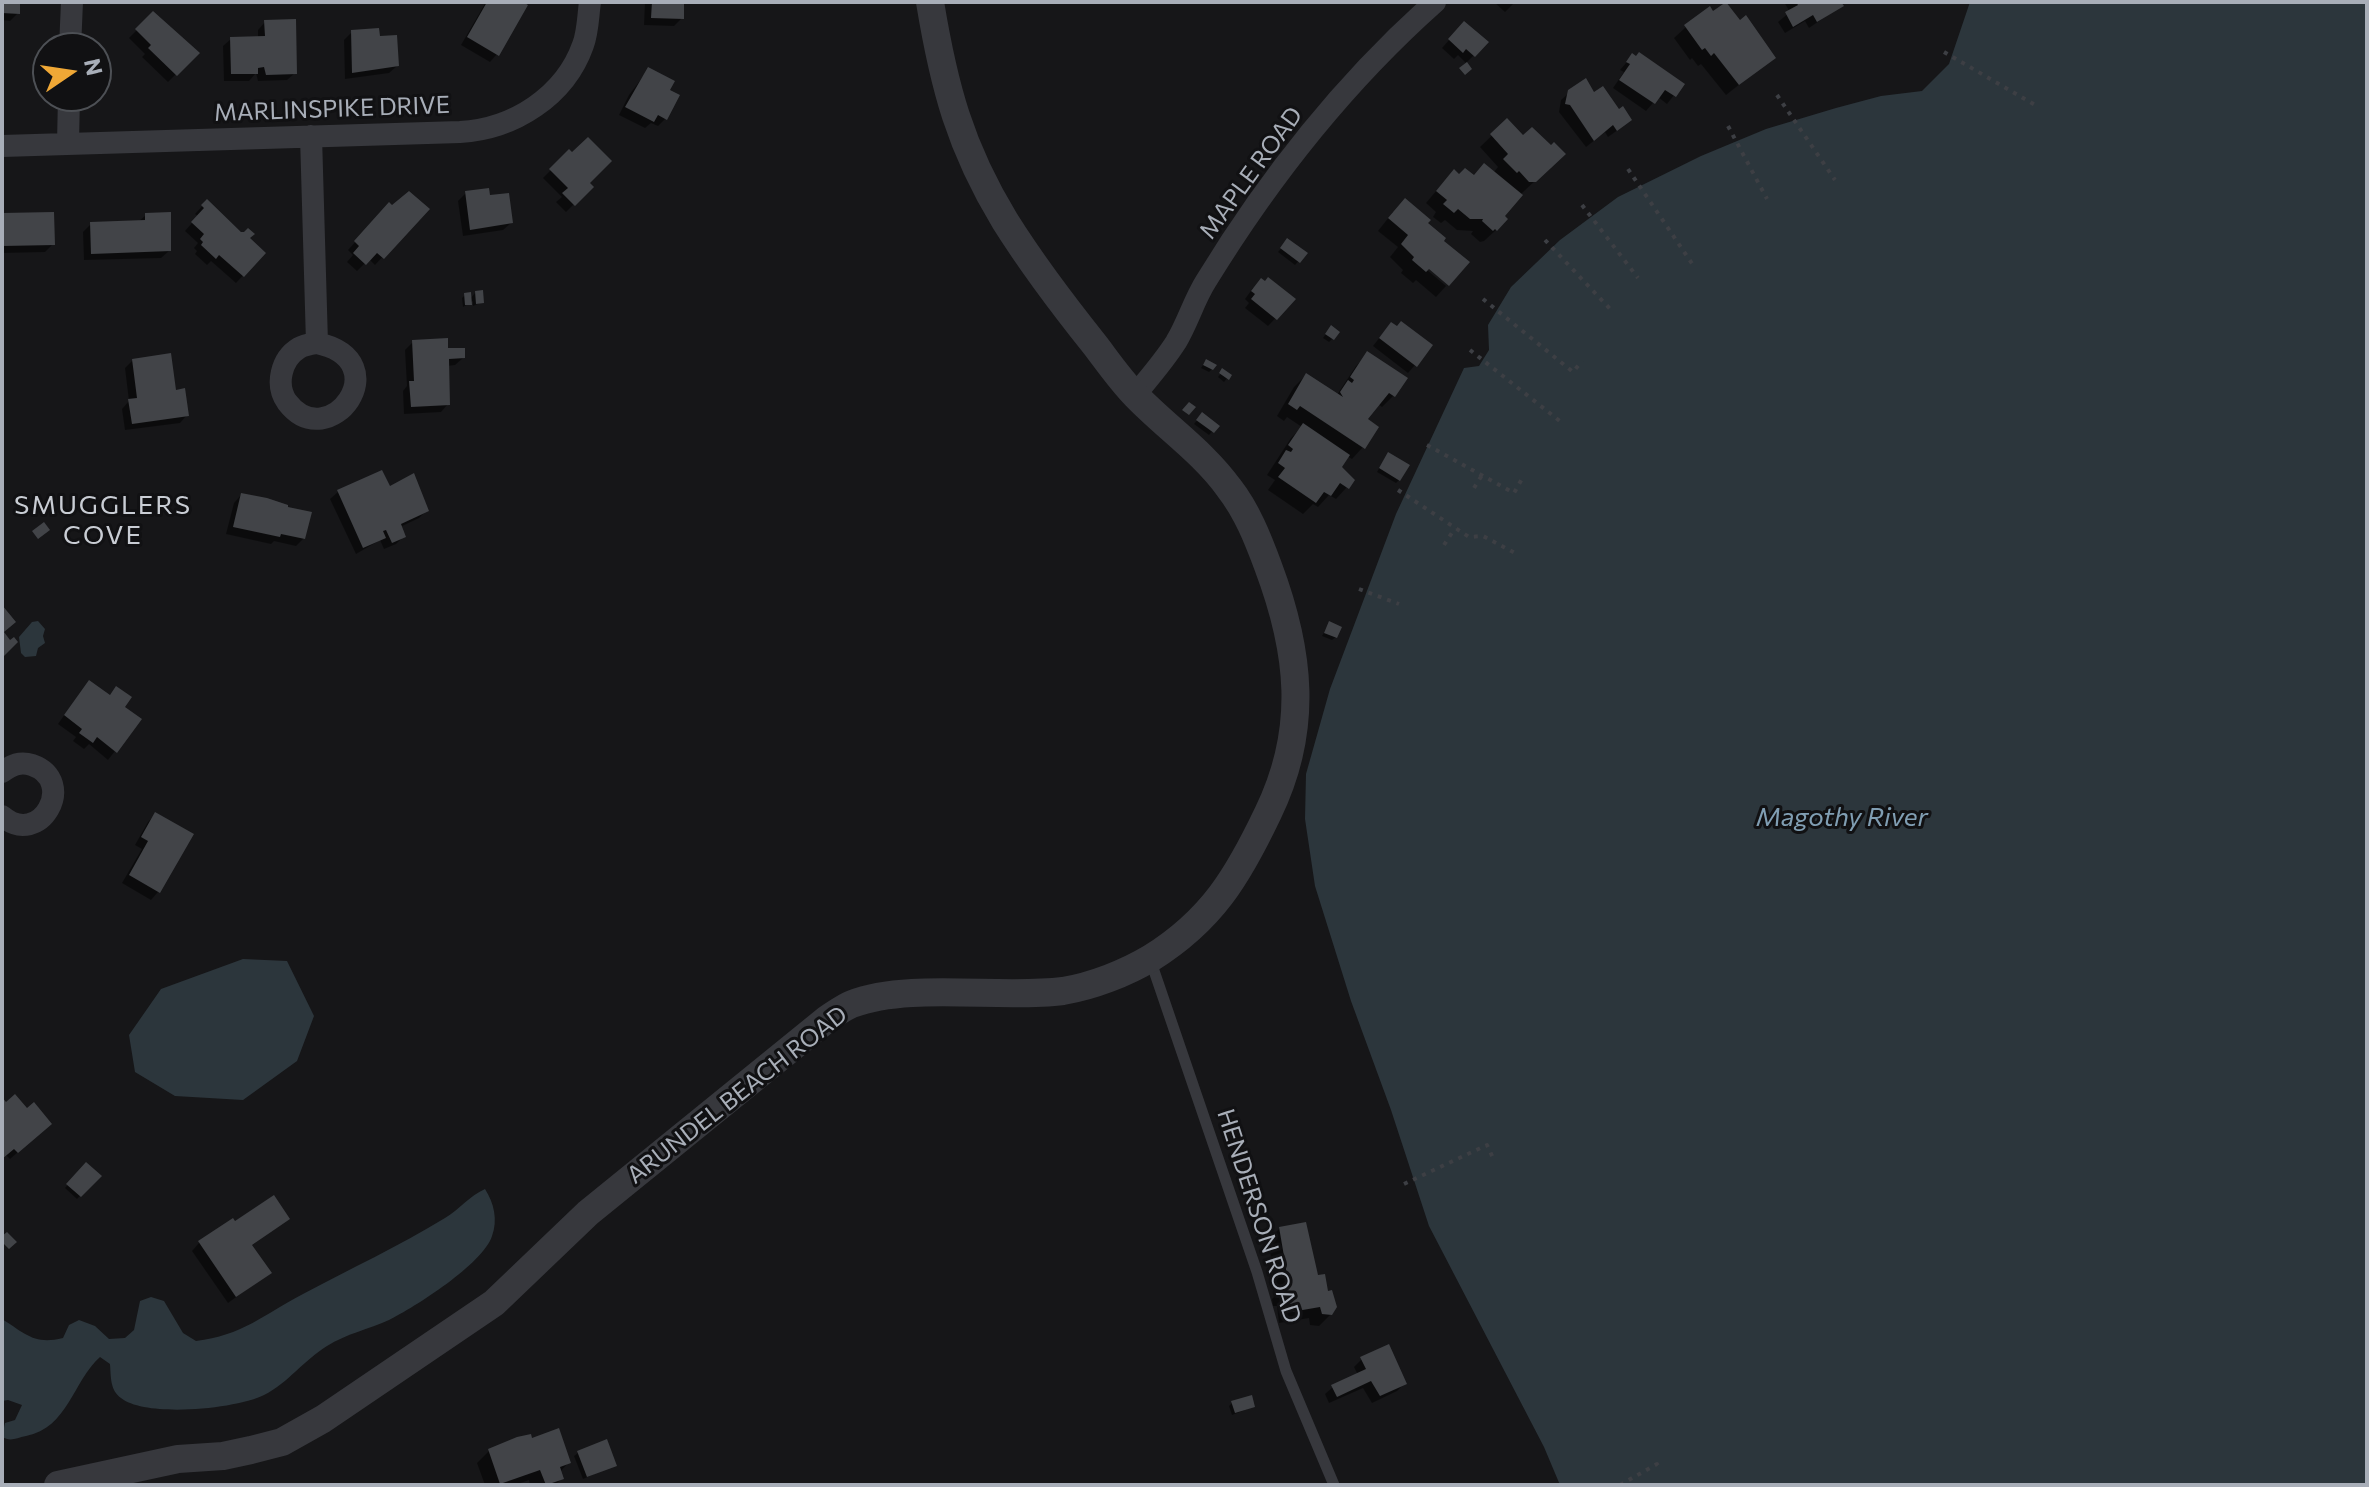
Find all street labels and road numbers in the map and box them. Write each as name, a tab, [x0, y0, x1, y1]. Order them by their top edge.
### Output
street label: MARLINSPIKE DRIVE	[214, 90, 450, 128]
street label: MAPLE ROAD	[1193, 101, 1309, 245]
street label: ARUNDEL BEACH ROAD	[621, 1000, 853, 1190]
street label: HENDERSON ROAD	[1211, 1105, 1307, 1327]

